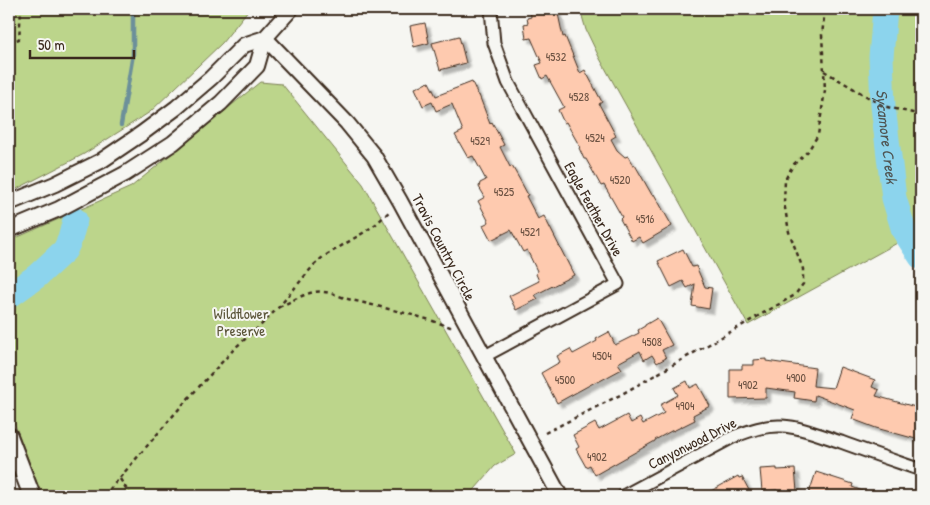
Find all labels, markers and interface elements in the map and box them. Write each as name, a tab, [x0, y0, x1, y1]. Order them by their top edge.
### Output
scale bar	[30, 28, 134, 60]
text: 50 m	[38, 34, 65, 55]
house number: 4532	[546, 48, 567, 65]
house number: 4528	[569, 88, 589, 105]
water label: Sycamore Creek	[871, 89, 903, 186]
house number: 4524	[585, 129, 605, 146]
house number: 4529	[470, 132, 490, 149]
street label: Eagle Feather Drive	[559, 158, 629, 260]
house number: 4520	[610, 171, 630, 188]
house number: 4525	[494, 183, 514, 200]
street label: Travis Country Circle	[407, 190, 481, 304]
house number: 4516	[636, 210, 655, 227]
house number: 4521	[520, 223, 540, 240]
park label: Wildflower Preserve	[214, 303, 269, 341]
house number: 4508	[642, 333, 662, 350]
house number: 4504	[592, 347, 612, 364]
house number: 4900	[786, 369, 806, 386]
house number: 4500	[555, 371, 575, 388]
house number: 4902	[738, 376, 758, 393]
house number: 4904	[676, 397, 695, 414]
street label: Canyonwood Drive	[644, 412, 740, 474]
house number: 4902	[587, 448, 607, 465]

